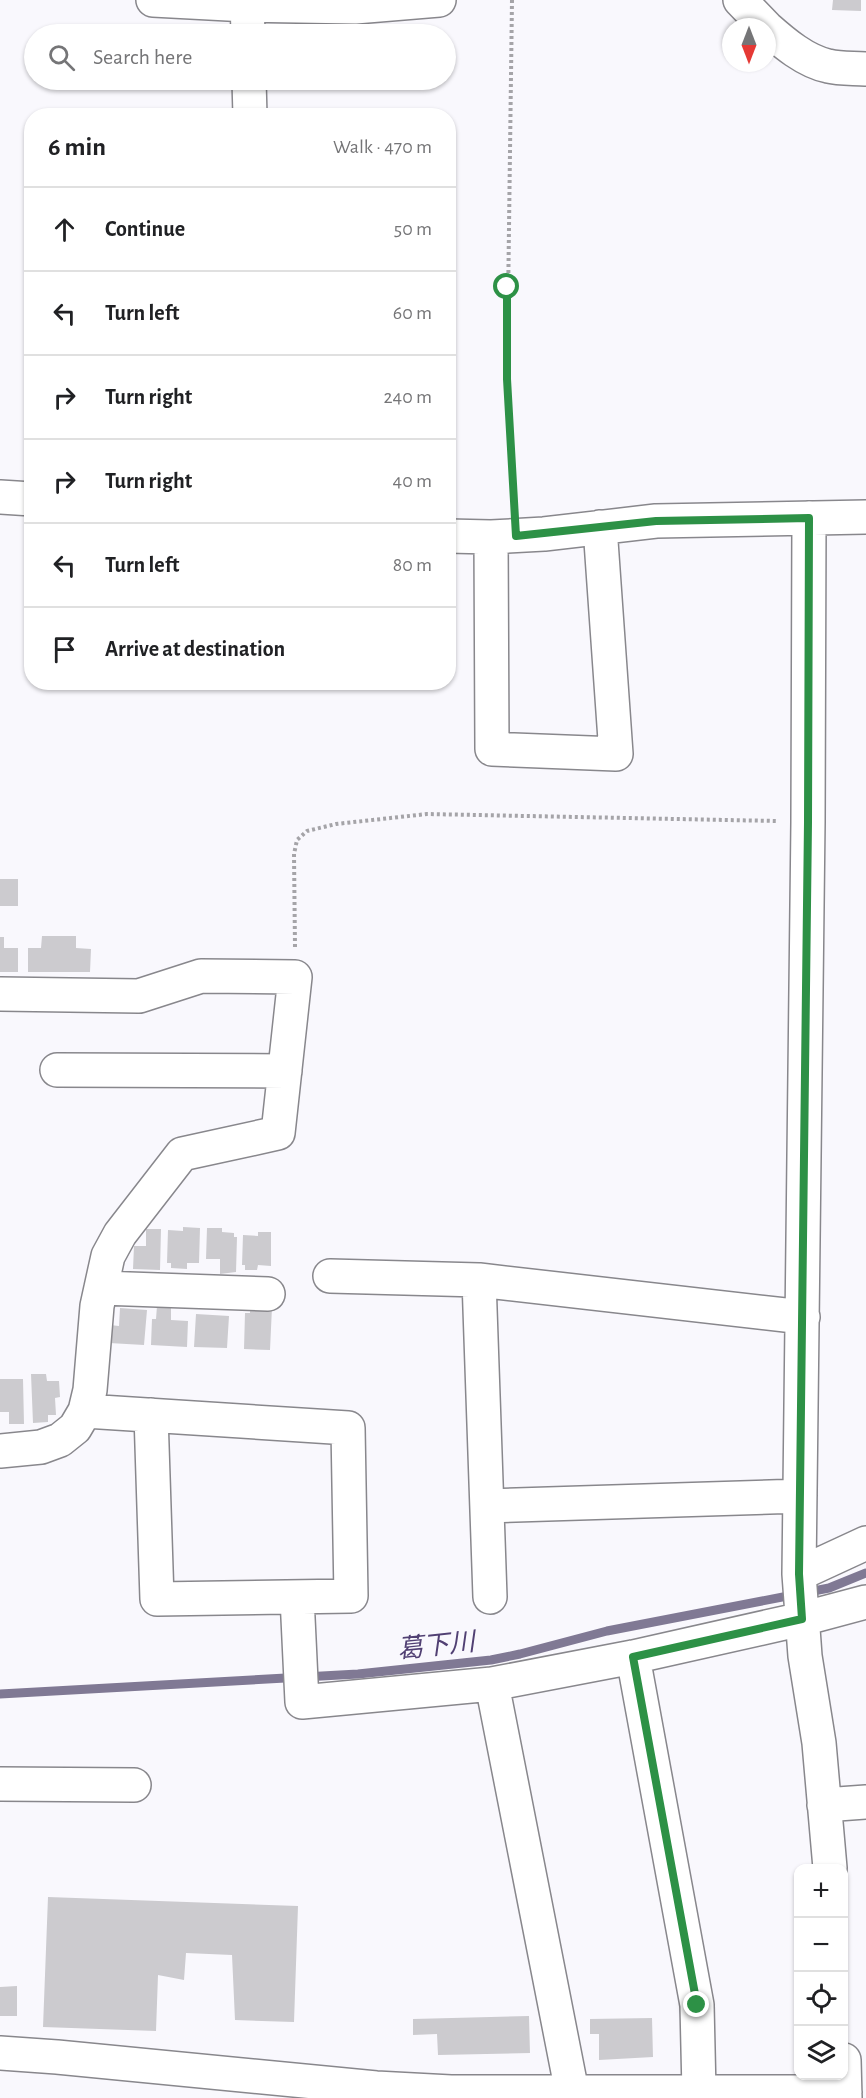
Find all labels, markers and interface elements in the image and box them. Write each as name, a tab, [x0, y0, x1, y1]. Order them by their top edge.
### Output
north arrow	[722, 18, 776, 72]
search box	[24, 24, 456, 90]
icon: search	[45, 41, 78, 74]
text: Search here	[93, 46, 192, 68]
text: 6 min	[48, 134, 106, 160]
text: Walk · 470 m	[333, 137, 432, 157]
icon: ahead	[48, 213, 81, 246]
text: Continue	[105, 218, 185, 240]
text: 50 m	[394, 219, 432, 239]
route start	[493, 273, 519, 299]
icon: left	[48, 297, 81, 330]
text: Turn left	[105, 302, 179, 324]
text: 60 m	[393, 303, 432, 323]
icon: right	[48, 381, 81, 414]
text: Turn right	[105, 386, 192, 408]
text: 240 m	[383, 387, 432, 407]
icon: right	[48, 465, 81, 498]
text: Turn right	[105, 470, 192, 492]
text: 40 m	[393, 471, 432, 491]
icon: left	[48, 549, 81, 582]
text: Turn left	[105, 554, 179, 576]
text: 80 m	[393, 555, 432, 575]
icon: arrive	[48, 633, 81, 666]
text: Arrive at destination	[105, 638, 285, 660]
water label: 葛下川	[396, 1628, 479, 1663]
map controls	[794, 1864, 848, 2080]
button: +	[794, 1864, 848, 1918]
button: −	[794, 1918, 848, 1972]
button: locate	[794, 1972, 848, 2026]
route end	[683, 1991, 709, 2017]
button: layers	[794, 2026, 848, 2080]

